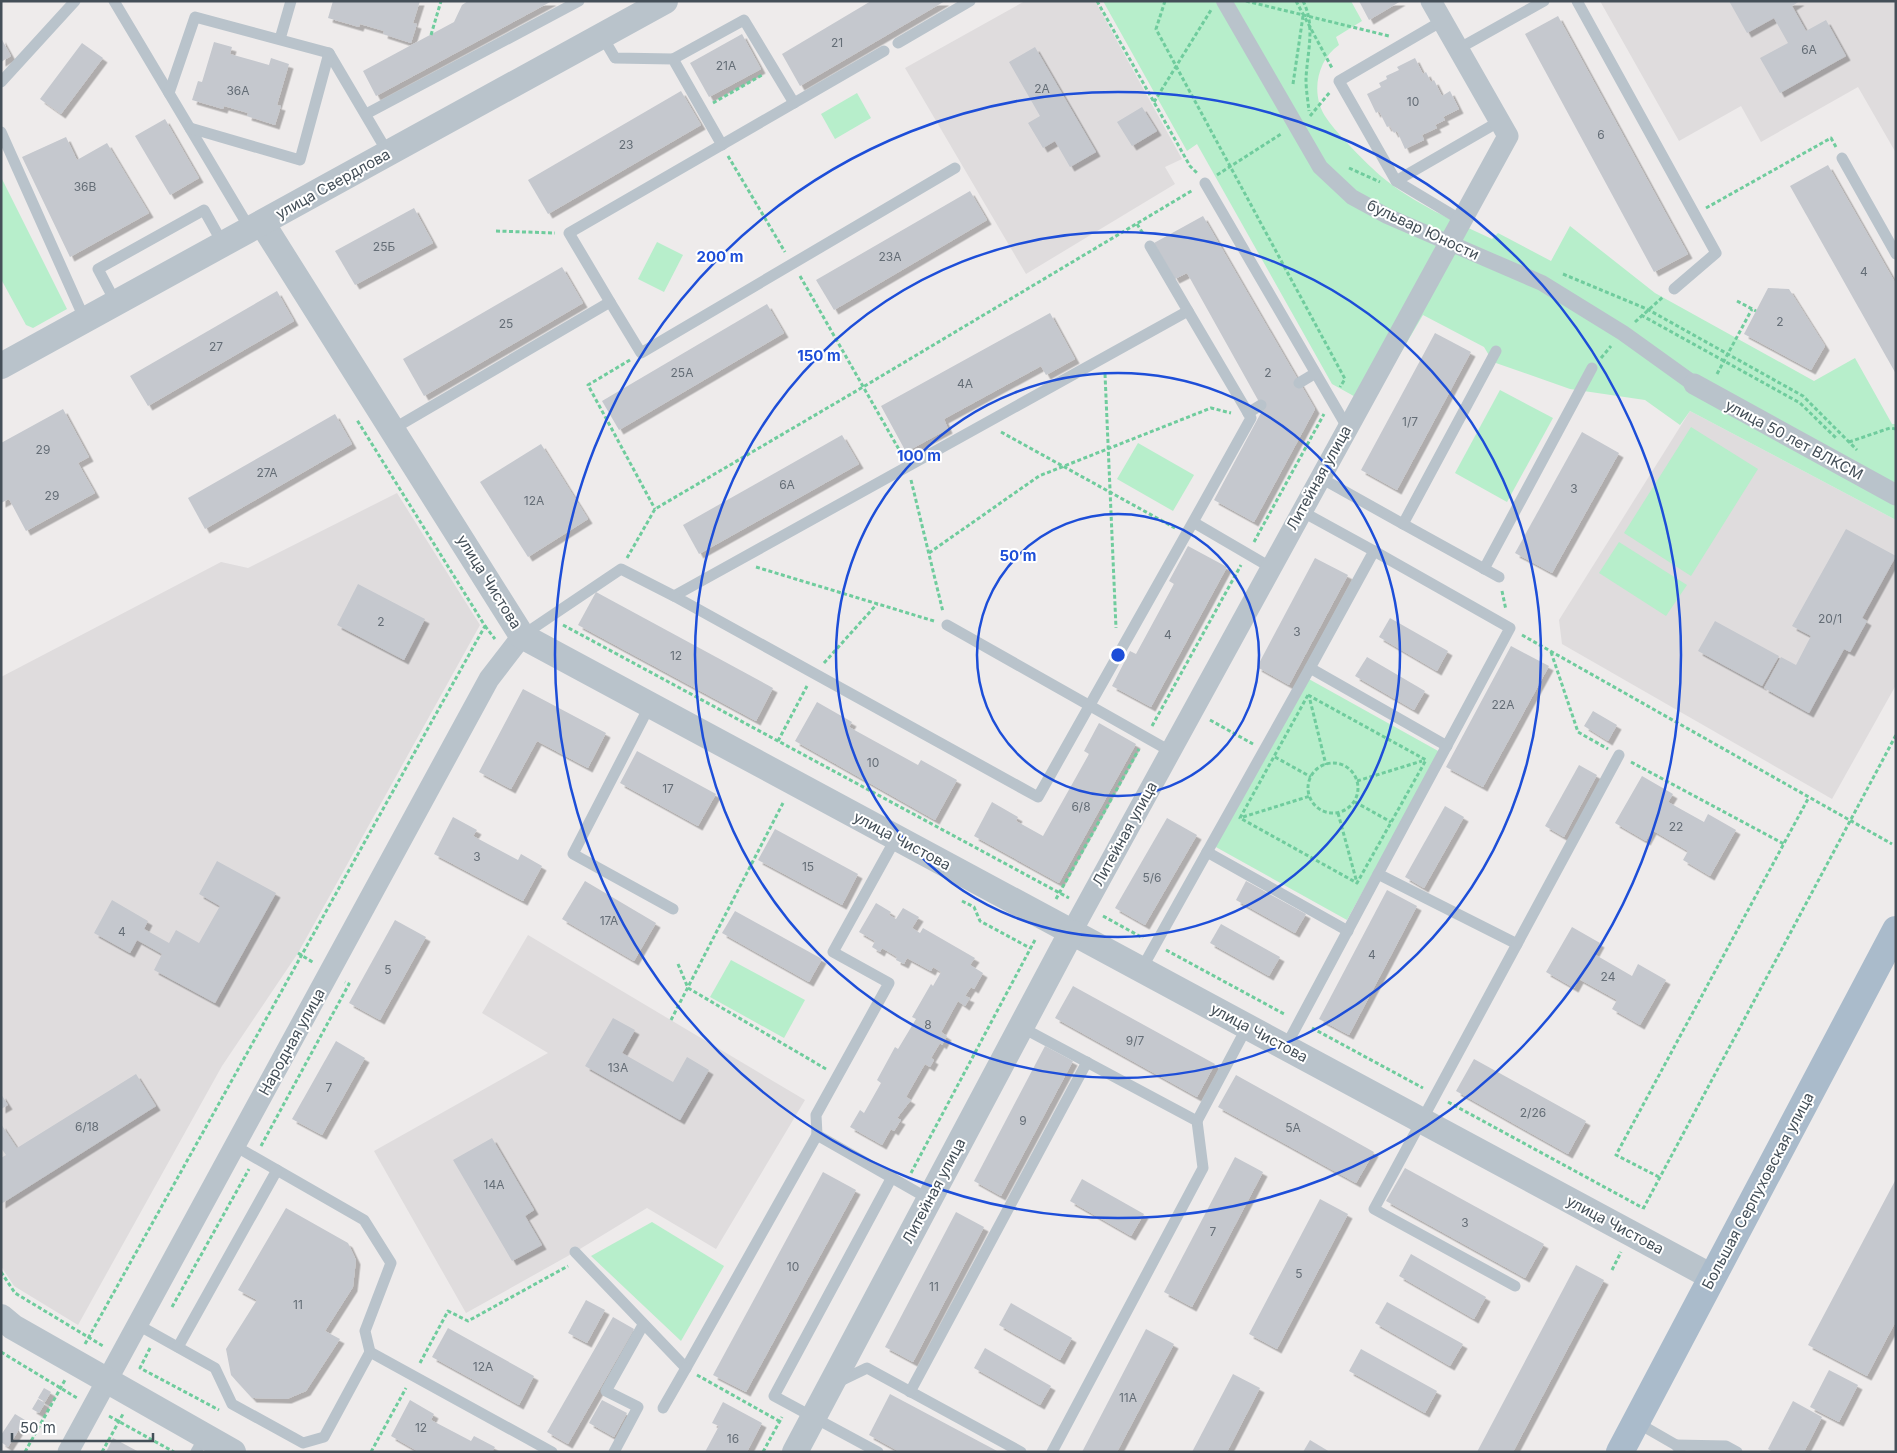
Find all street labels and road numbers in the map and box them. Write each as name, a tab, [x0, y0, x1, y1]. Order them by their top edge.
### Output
street label: улица Свердлова	[272, 144, 393, 223]
street label: бульвар Юности	[1364, 195, 1482, 264]
street label: улица 50 лет ВЛКСМ	[1722, 395, 1866, 484]
street label: Литейная улица	[1282, 422, 1355, 533]
street label: улица Чистова	[453, 531, 526, 632]
street label: Литейная улица	[1088, 778, 1161, 889]
street label: улица Чистова	[850, 807, 954, 874]
street label: Народная улица	[254, 985, 329, 1099]
street label: улица Чистова	[1207, 999, 1311, 1066]
street label: Большая Серпуховская улица	[1697, 1089, 1818, 1293]
street label: Литейная улица	[898, 1135, 969, 1247]
street label: улица Чистова	[1563, 1191, 1667, 1258]

